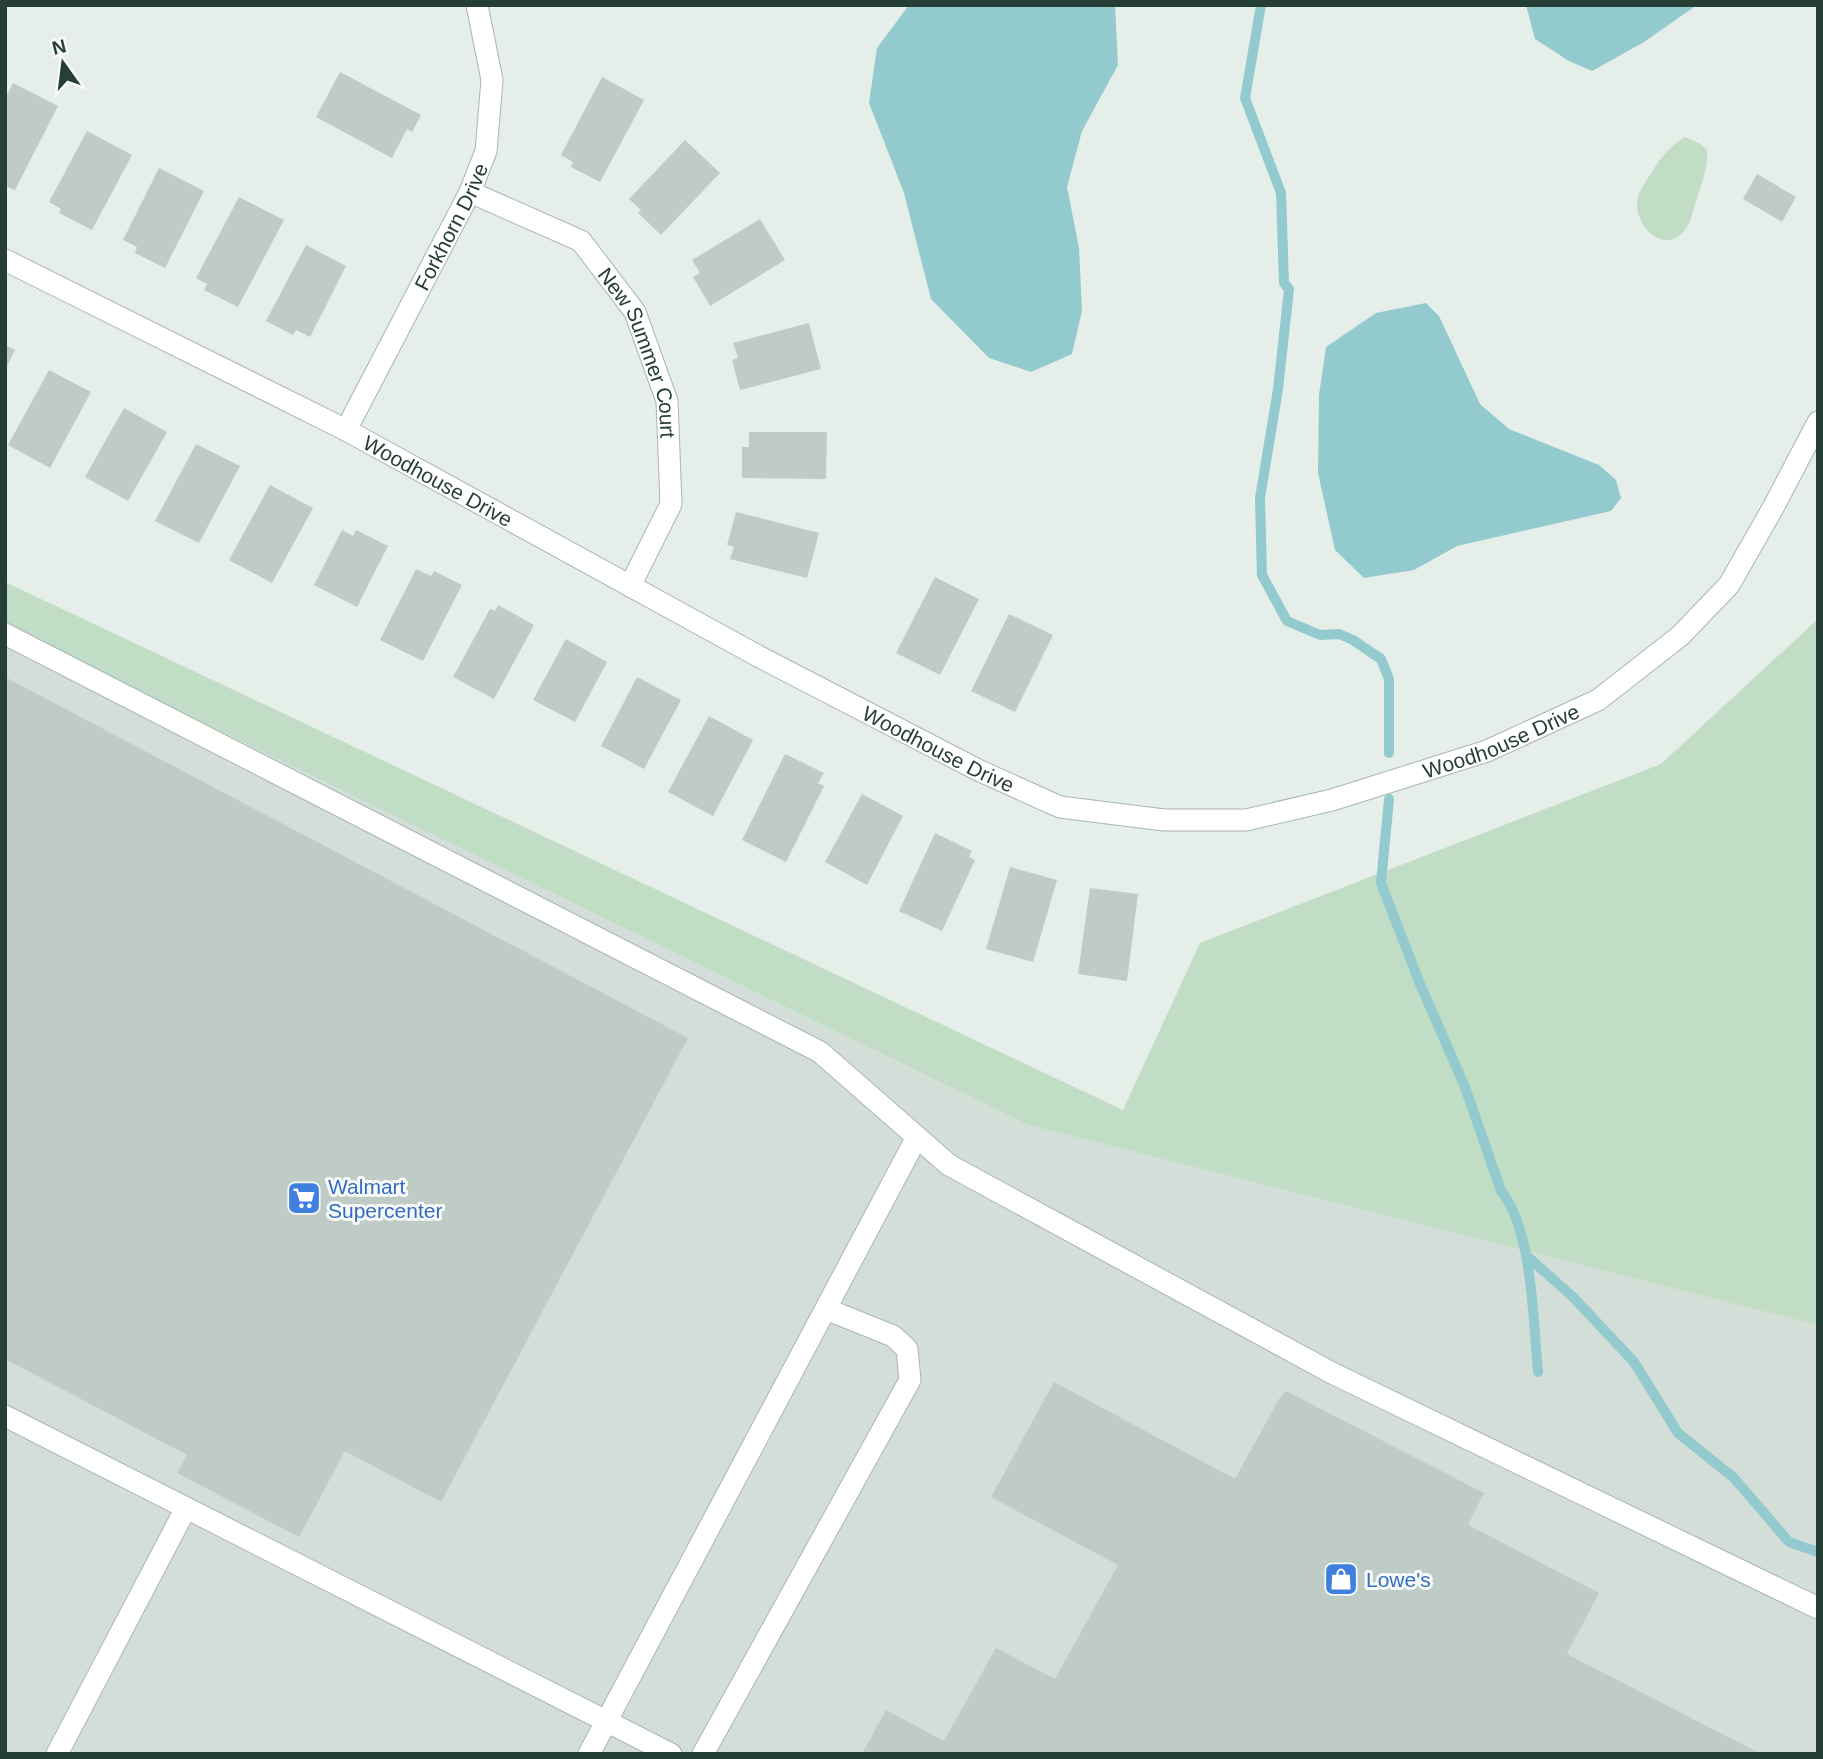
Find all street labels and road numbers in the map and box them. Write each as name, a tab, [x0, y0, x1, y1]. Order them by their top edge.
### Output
street label: Forkhorn Drive	[410, 160, 492, 294]
street label: New Summer Court	[594, 263, 680, 439]
street label: Woodhouse Drive	[359, 430, 517, 531]
street label: Woodhouse Drive	[1420, 699, 1583, 782]
street label: Woodhouse Drive	[859, 701, 1018, 796]

